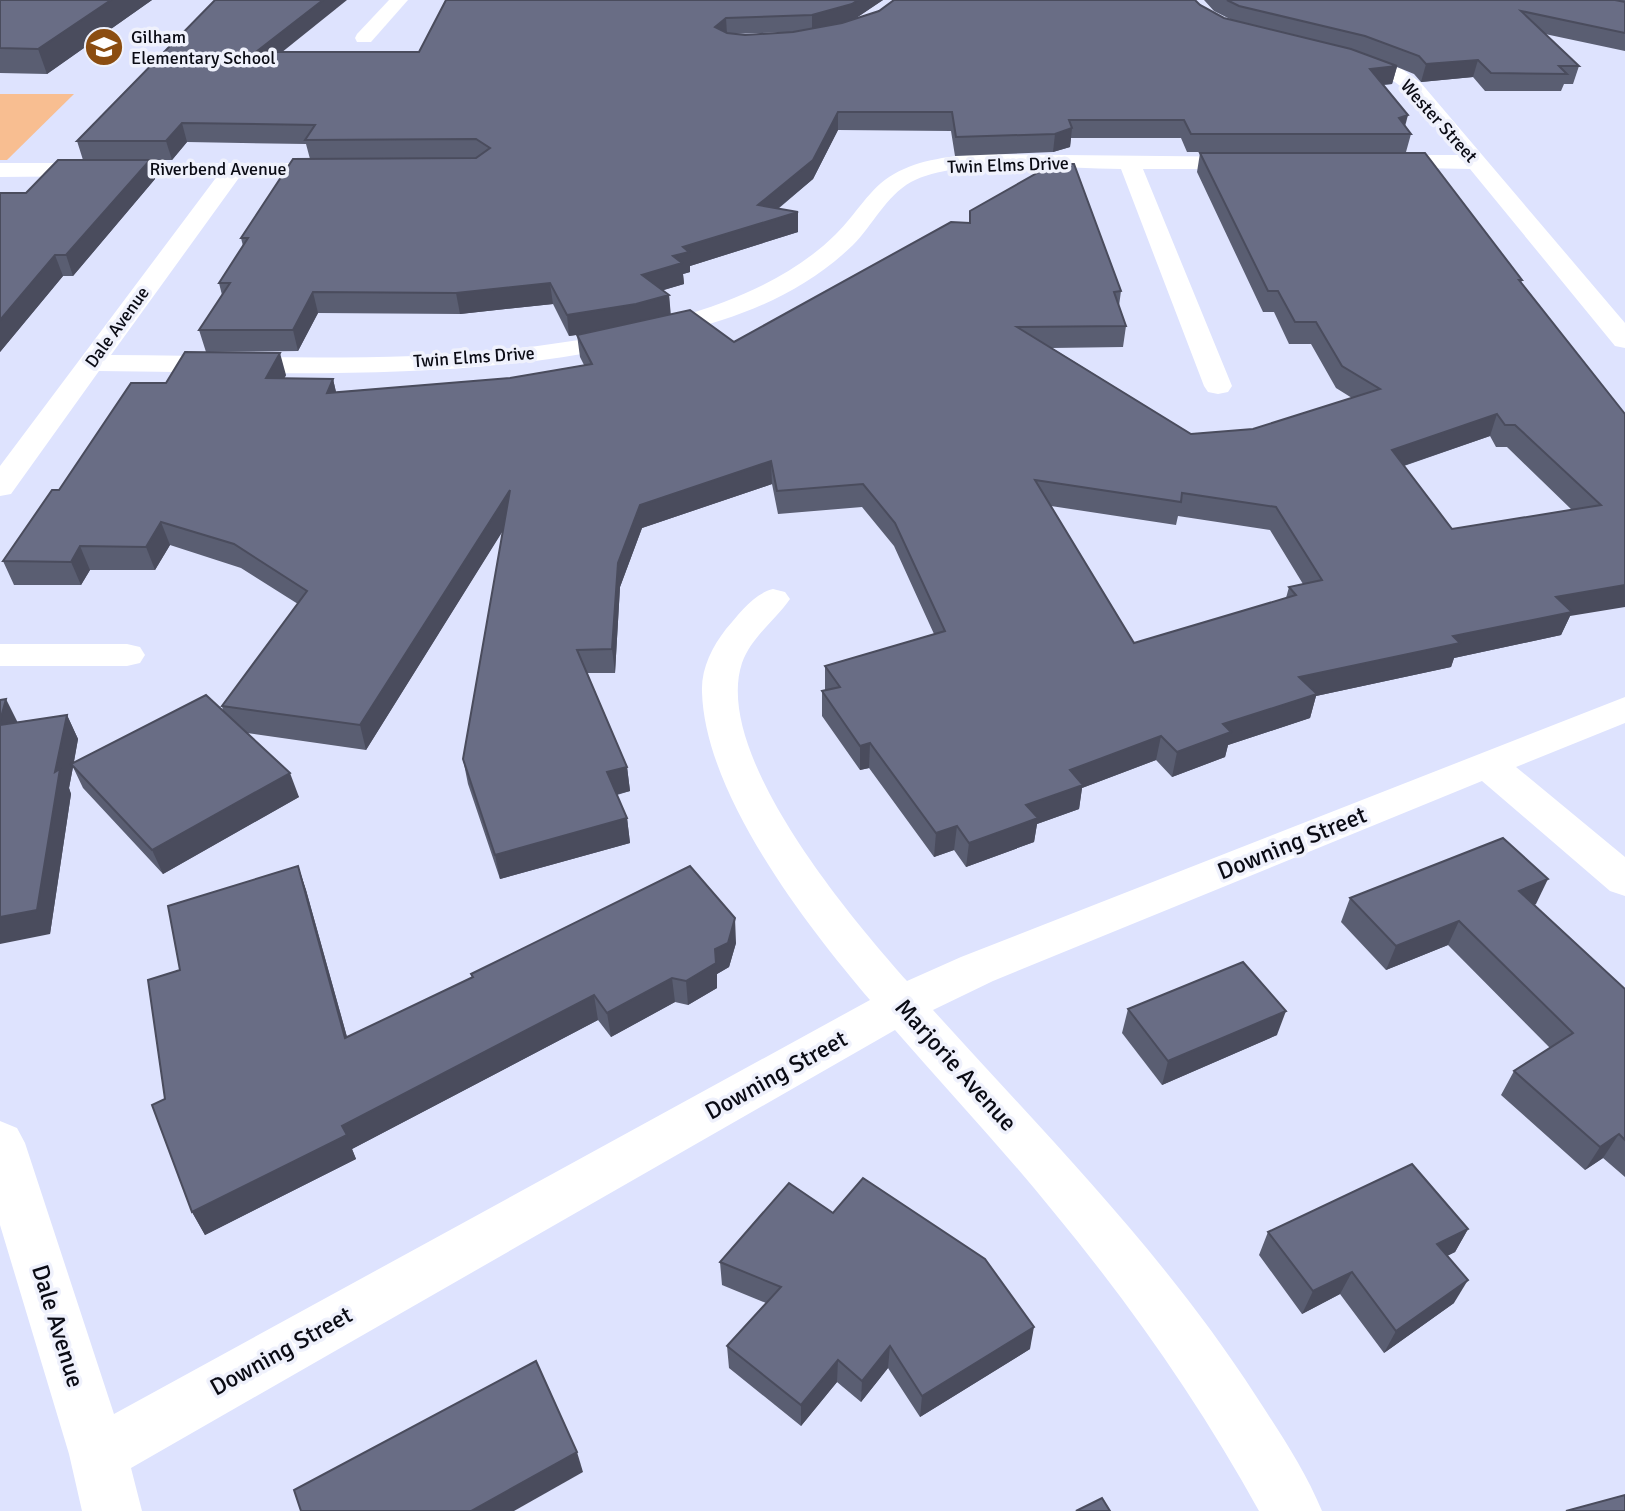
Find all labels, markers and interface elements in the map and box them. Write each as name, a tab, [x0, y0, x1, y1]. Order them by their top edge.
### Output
school or university icon: Gilham Elementary School	[83, 26, 125, 68]
place label: Gilham Elementary School	[131, 26, 276, 69]
street label: Wester Street	[1396, 75, 1482, 167]
street label: Twin Elms Drive	[947, 152, 1069, 178]
street label: Riverbend Avenue	[149, 158, 287, 180]
street label: Dale Avenue	[80, 282, 154, 372]
street label: Twin Elms Drive	[413, 342, 535, 372]
street label: Downing Street	[1213, 799, 1371, 887]
street label: Marjorie Avenue	[889, 993, 1023, 1137]
street label: Downing Street	[699, 1024, 853, 1126]
street label: Dale Avenue	[25, 1261, 91, 1391]
street label: Downing Street	[204, 1300, 358, 1402]

